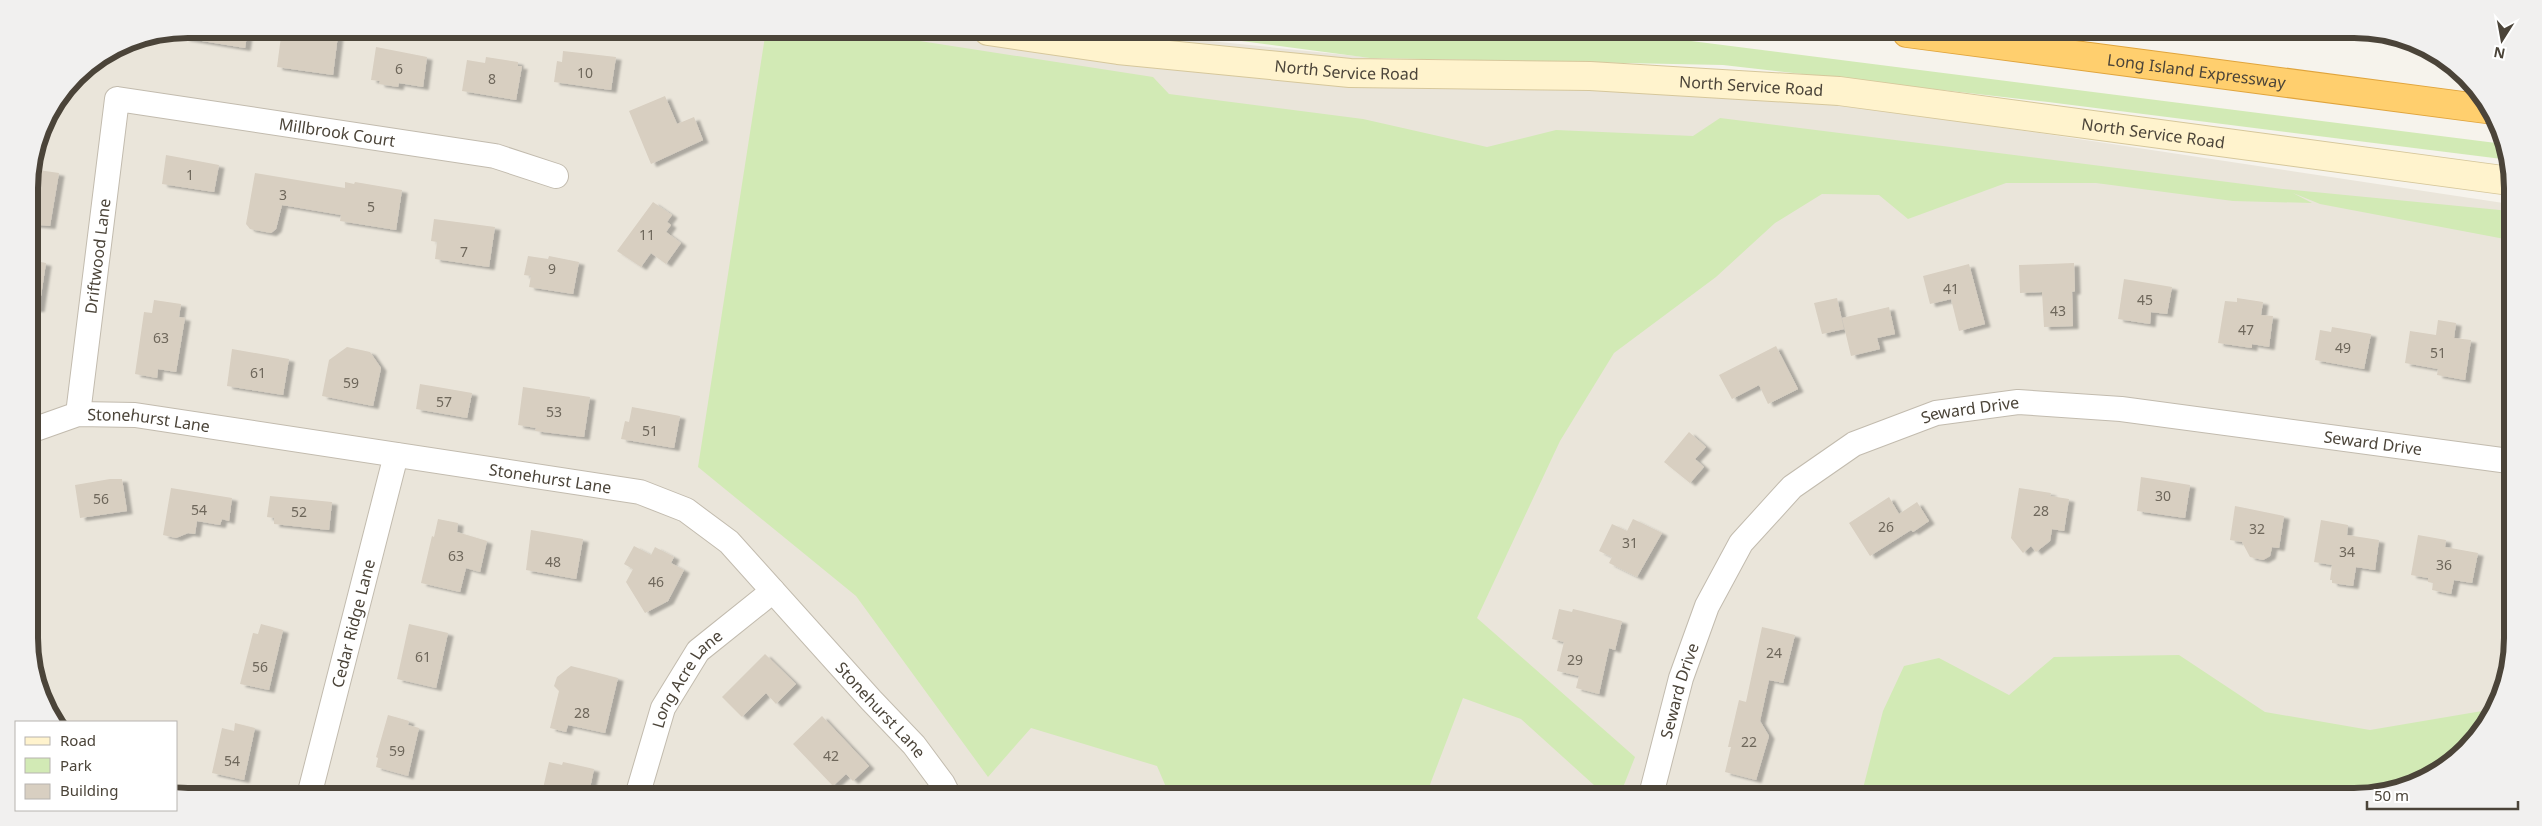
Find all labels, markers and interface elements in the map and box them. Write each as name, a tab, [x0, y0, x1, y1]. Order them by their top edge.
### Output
north arrow	[2477, 15, 2527, 65]
text: N	[2492, 43, 2507, 64]
street label: Long Island Expressway	[2106, 48, 2288, 94]
street label: North Service Road	[1274, 55, 1419, 85]
house number: 6	[395, 59, 403, 78]
house number: 10	[577, 63, 593, 82]
house number: 8	[488, 69, 496, 88]
street label: North Service Road	[1678, 70, 1824, 101]
street label: Millbrook Court	[277, 113, 397, 152]
street label: North Service Road	[2080, 113, 2226, 154]
house number: 1	[186, 165, 194, 184]
house number: 3	[279, 185, 287, 204]
street label: Driftwood Lane	[79, 197, 116, 315]
house number: 5	[367, 197, 375, 216]
house number: 11	[639, 225, 655, 244]
house number: 7	[460, 242, 468, 261]
house number: 9	[548, 259, 556, 278]
house number: 41	[1943, 279, 1959, 298]
house number: 45	[2137, 290, 2153, 309]
house number: 43	[2050, 301, 2066, 320]
house number: 47	[2238, 320, 2254, 339]
house number: 63	[153, 328, 169, 347]
house number: 49	[2335, 338, 2351, 357]
house number: 51	[2430, 343, 2446, 362]
house number: 61	[250, 363, 266, 382]
house number: 59	[343, 373, 359, 392]
street label: Seward Drive	[1918, 391, 2020, 429]
house number: 57	[436, 392, 452, 411]
house number: 53	[546, 402, 562, 421]
street label: Stonehurst Lane	[87, 403, 212, 437]
house number: 51	[642, 421, 658, 440]
street label: Seward Drive	[2322, 425, 2424, 460]
street label: Stonehurst Lane	[488, 458, 613, 499]
house number: 30	[2155, 486, 2171, 505]
house number: 56	[93, 489, 109, 508]
house number: 54	[191, 500, 207, 519]
house number: 28	[2033, 501, 2049, 520]
house number: 52	[291, 502, 307, 521]
house number: 26	[1878, 517, 1894, 536]
house number: 32	[2249, 519, 2265, 538]
house number: 31	[1622, 533, 1638, 552]
house number: 34	[2339, 542, 2355, 561]
house number: 63	[448, 546, 464, 565]
house number: 48	[545, 552, 561, 571]
house number: 36	[2436, 555, 2452, 574]
street label: Cedar Ridge Lane	[326, 557, 380, 690]
house number: 46	[648, 572, 664, 591]
street label: Long Acre Lane	[647, 625, 727, 731]
street label: Seward Drive	[1655, 640, 1704, 741]
house number: 24	[1766, 643, 1782, 662]
house number: 61	[415, 647, 431, 666]
house number: 29	[1567, 650, 1583, 669]
house number: 56	[252, 657, 268, 676]
street label: Stonehurst Lane	[831, 657, 931, 762]
house number: 28	[574, 703, 590, 722]
legend	[15, 721, 178, 811]
text: Road	[60, 730, 96, 750]
house number: 22	[1741, 732, 1757, 751]
house number: 59	[389, 741, 405, 760]
house number: 42	[823, 746, 839, 765]
house number: 54	[224, 751, 240, 770]
text: Park	[60, 755, 92, 775]
scale bar	[2367, 778, 2518, 810]
text: Building	[60, 780, 118, 800]
text: 50 m	[2374, 785, 2409, 805]

